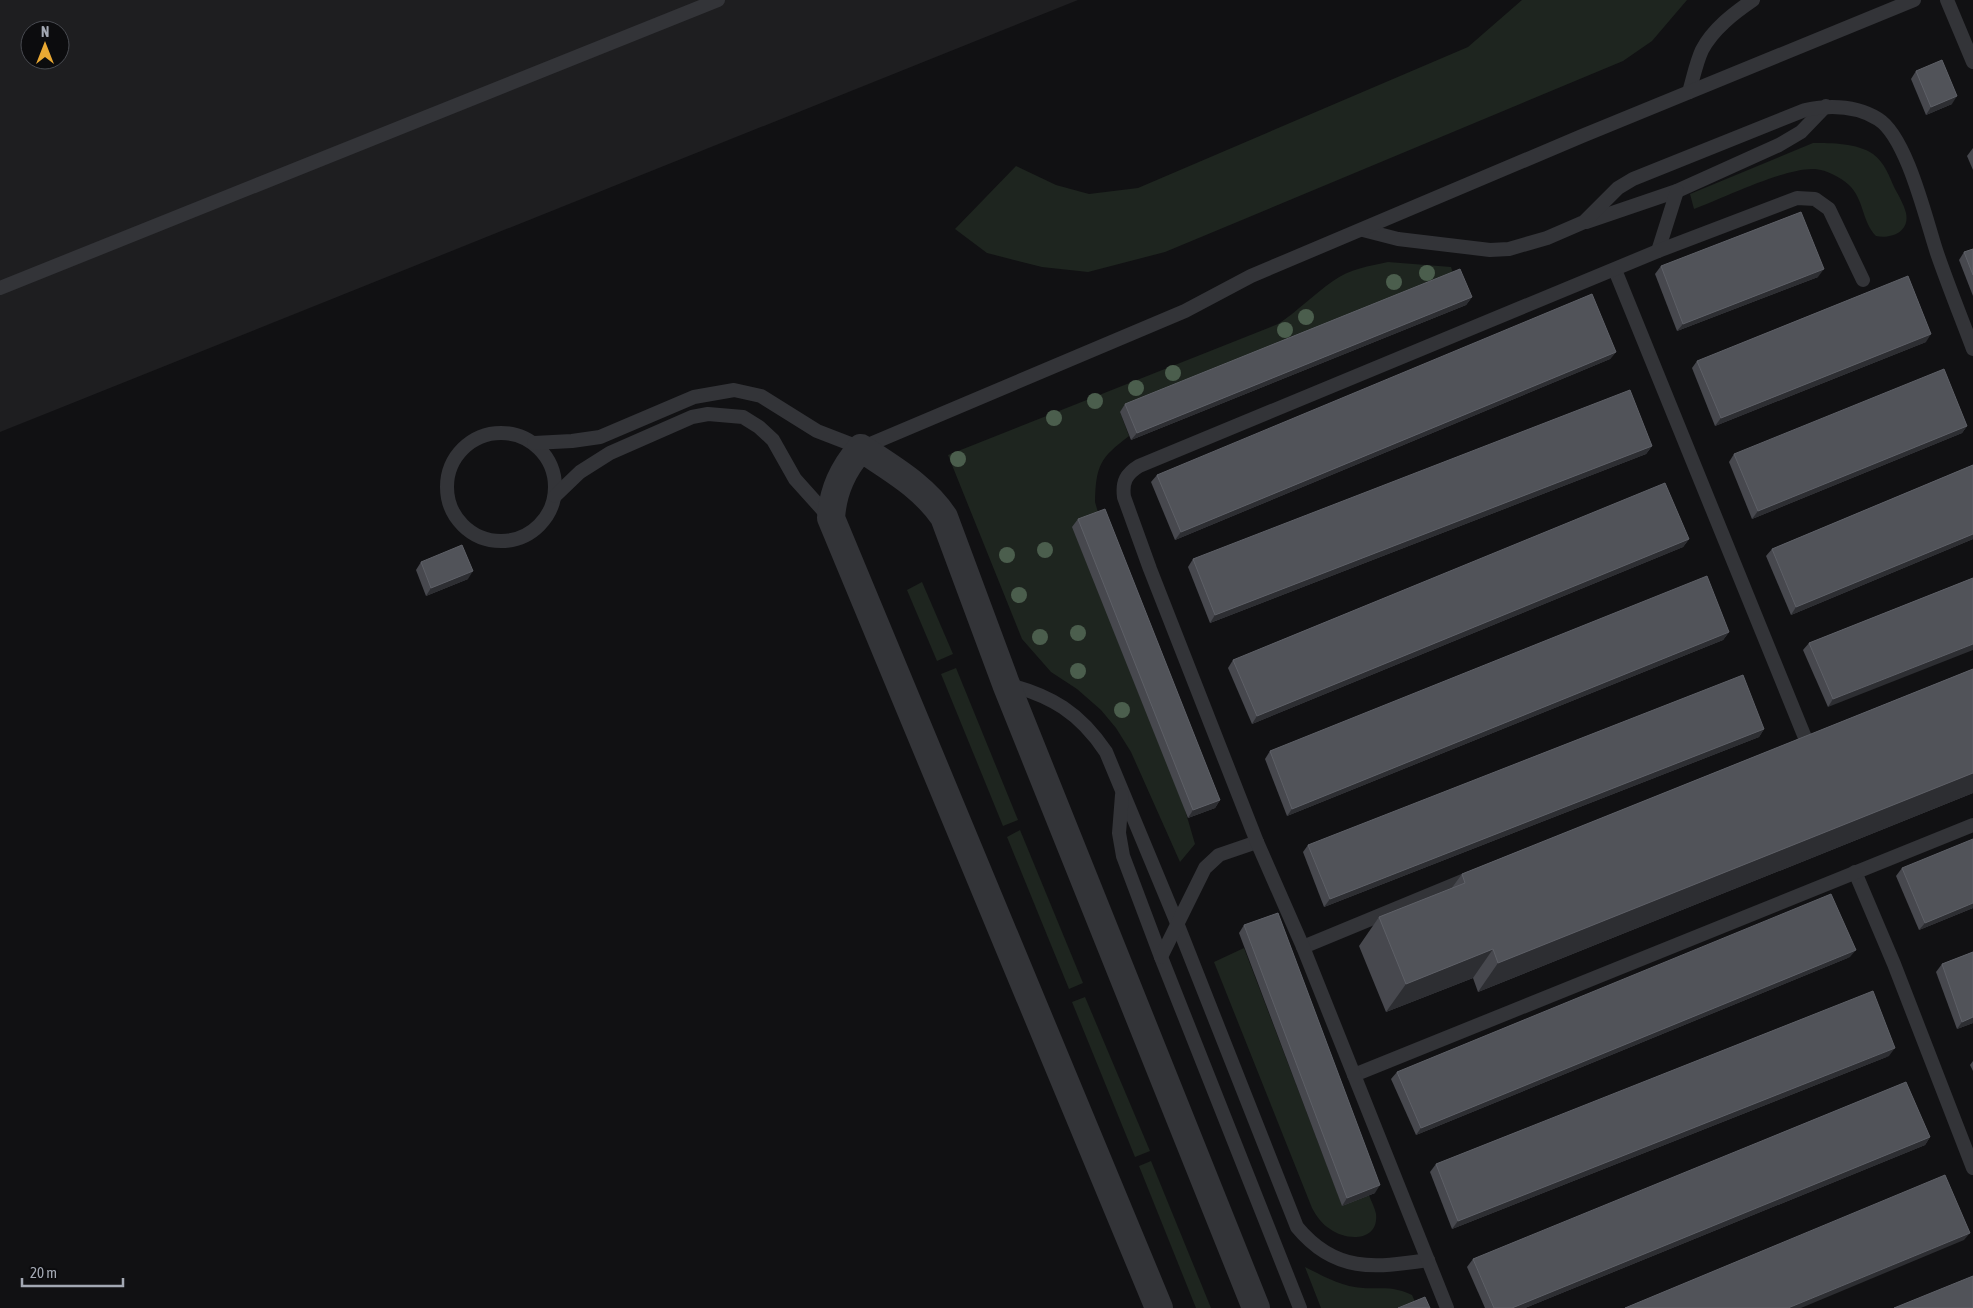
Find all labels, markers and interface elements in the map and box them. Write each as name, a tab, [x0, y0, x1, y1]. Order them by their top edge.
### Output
north arrow	[20, 20, 70, 70]
text: N	[41, 24, 49, 40]
scale bar	[22, 1256, 124, 1288]
text: 20 m	[30, 1264, 57, 1281]

